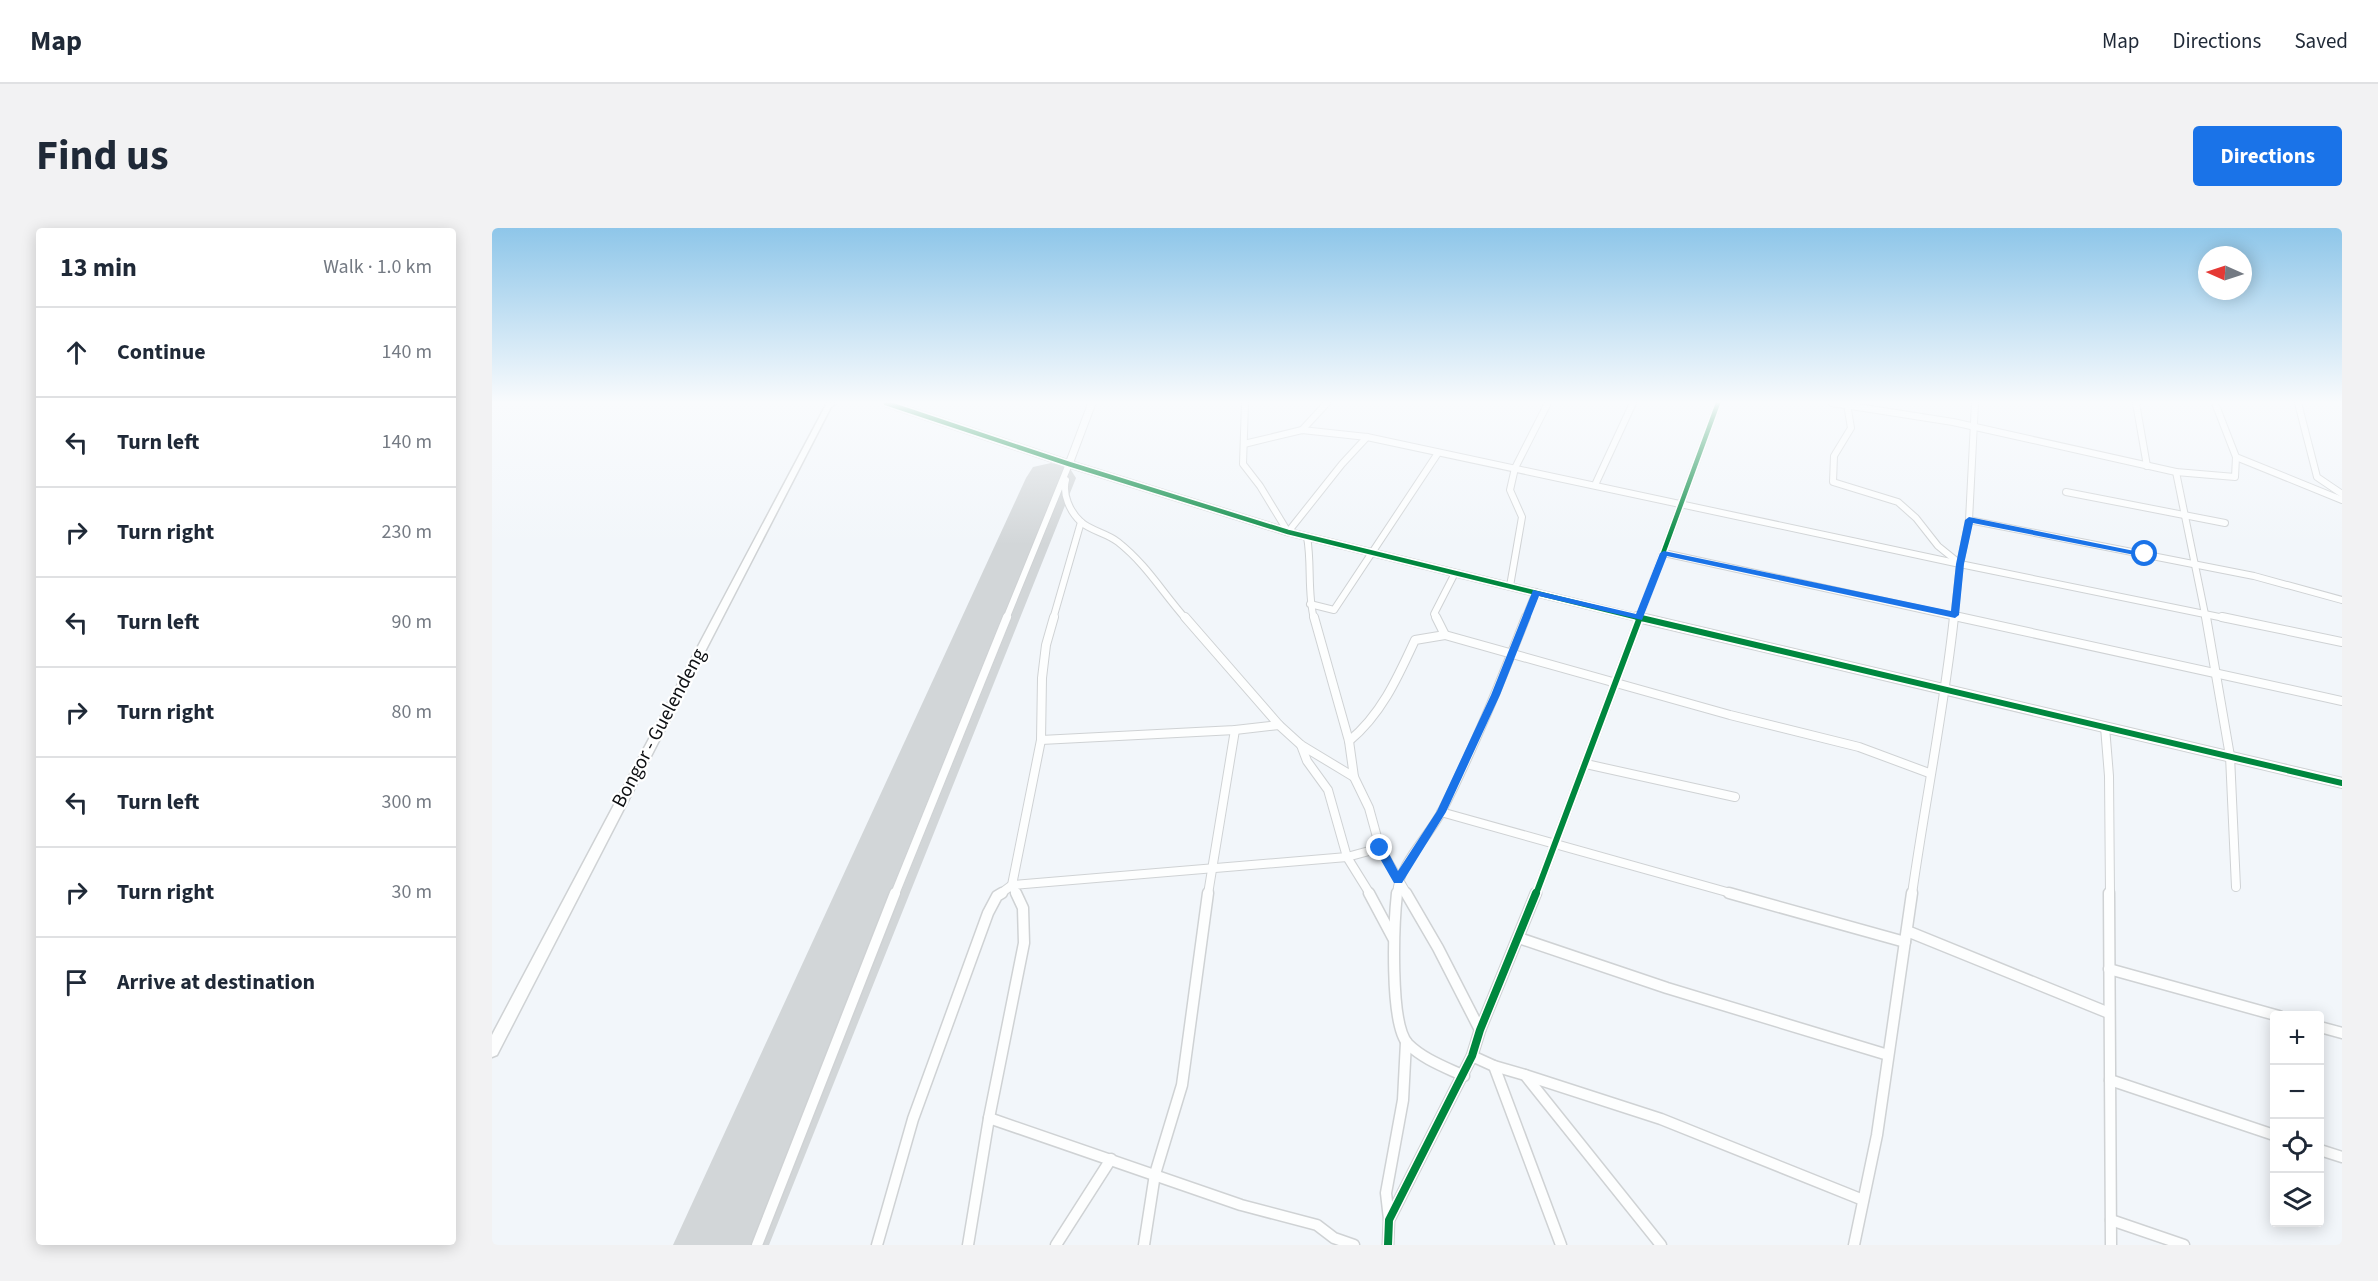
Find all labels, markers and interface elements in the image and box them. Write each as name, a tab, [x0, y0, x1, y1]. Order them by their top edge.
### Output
text: Map	[30, 21, 82, 61]
text: Map	[2102, 26, 2140, 56]
text: Directions	[2173, 26, 2261, 56]
text: Saved	[2294, 26, 2348, 56]
text: Find us	[36, 126, 169, 186]
button: Directions	[2193, 126, 2342, 186]
north arrow	[2198, 246, 2252, 300]
text: 13 min	[60, 249, 137, 286]
text: Walk · 1.0 km	[323, 253, 432, 281]
icon: ahead	[60, 336, 93, 369]
text: Continue	[117, 336, 206, 368]
text: 140 m	[382, 338, 432, 366]
icon: left	[60, 426, 93, 459]
text: Turn left	[117, 426, 199, 458]
text: 140 m	[382, 428, 432, 456]
icon: right	[60, 516, 93, 549]
text: Turn right	[117, 516, 214, 548]
text: 230 m	[382, 518, 432, 546]
route start	[2131, 540, 2157, 566]
icon: left	[60, 606, 93, 639]
text: Turn left	[117, 606, 199, 638]
text: 90 m	[392, 608, 432, 636]
street label: Bongor - Guelendeng	[605, 644, 713, 812]
icon: right	[60, 696, 93, 729]
text: Turn right	[117, 696, 214, 728]
text: 80 m	[392, 698, 432, 726]
icon: left	[60, 786, 93, 819]
text: Turn left	[117, 786, 199, 818]
text: 300 m	[382, 788, 432, 816]
route end	[1366, 834, 1392, 860]
icon: right	[60, 876, 93, 909]
text: Turn right	[117, 876, 214, 908]
text: 30 m	[392, 878, 432, 906]
icon: arrive	[60, 966, 93, 999]
text: Arrive at destination	[117, 966, 315, 998]
map controls	[2270, 1011, 2324, 1227]
button: +	[2270, 1011, 2324, 1065]
button: −	[2270, 1065, 2324, 1119]
button: locate	[2270, 1119, 2324, 1173]
button: layers	[2270, 1173, 2324, 1227]

